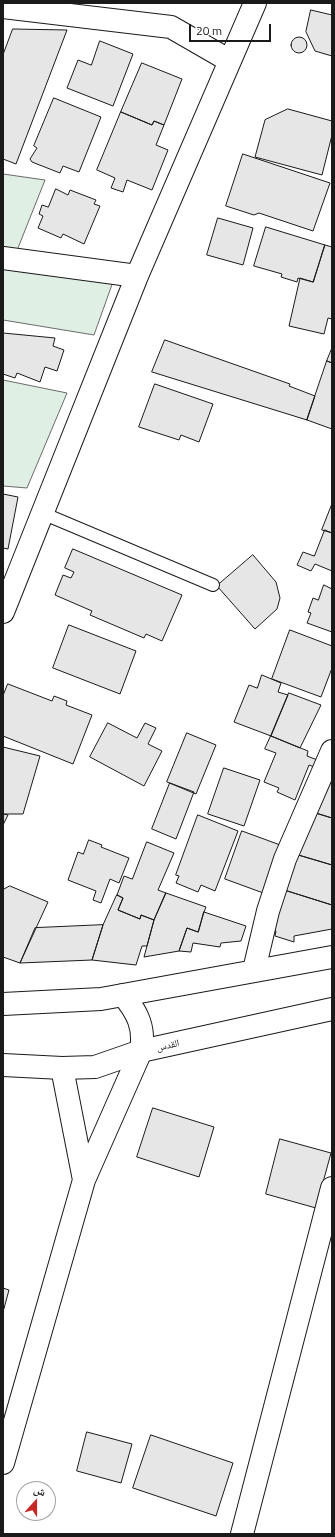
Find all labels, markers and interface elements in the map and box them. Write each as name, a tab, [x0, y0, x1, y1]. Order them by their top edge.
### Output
scale bar	[191, 16, 273, 42]
text: 20 m	[196, 21, 222, 40]
street label: القدس	[155, 1038, 181, 1054]
north arrow	[16, 1481, 56, 1521]
text: ش	[32, 1481, 48, 1500]

